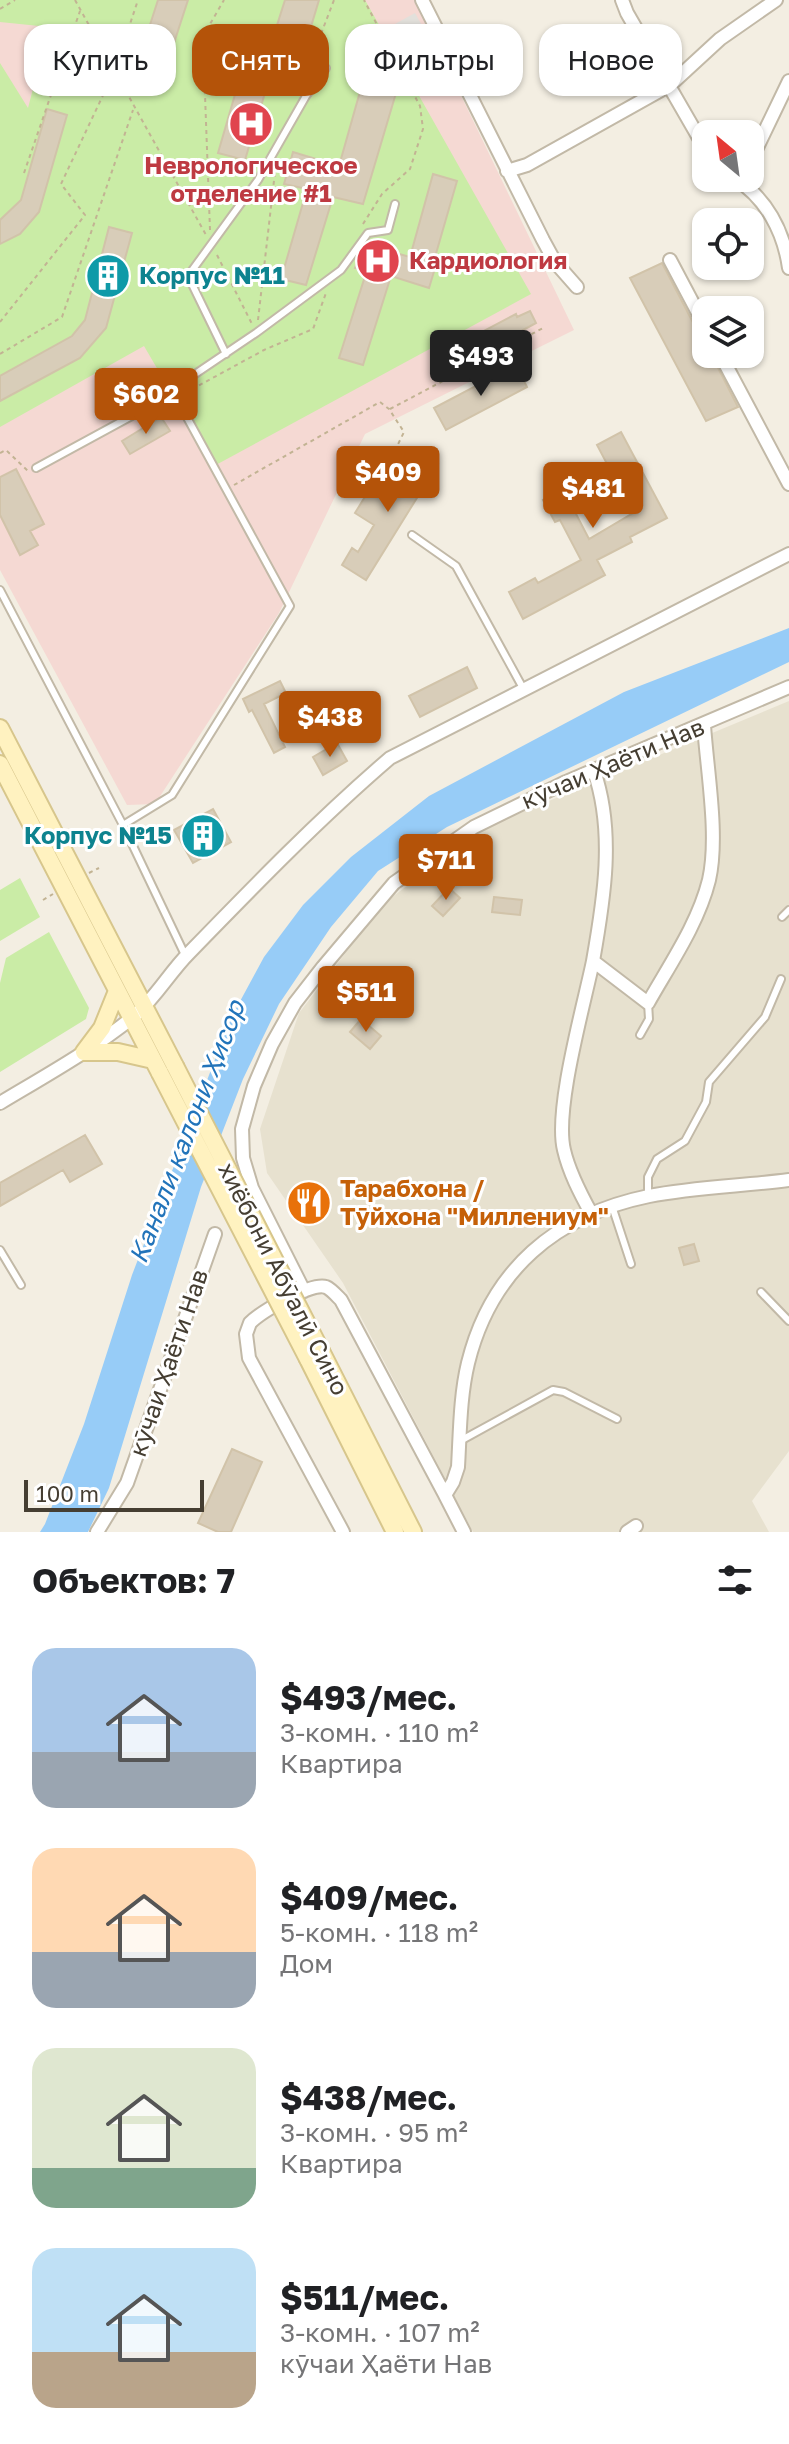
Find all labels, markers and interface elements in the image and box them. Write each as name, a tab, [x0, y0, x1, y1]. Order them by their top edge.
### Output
chip: Купить	[24, 24, 176, 96]
chip: Снять	[192, 24, 329, 96]
chip: Фильтры	[345, 24, 523, 96]
chip: Новое	[539, 24, 682, 96]
hospital icon: Неврологическое отделение #1	[227, 100, 275, 148]
north arrow	[692, 120, 764, 192]
map controls	[692, 120, 764, 368]
place label: Неврологическое отделение #1	[144, 150, 358, 207]
button: locate	[692, 208, 764, 280]
hospital icon: Кардиология	[354, 237, 402, 285]
place label: Кардиология	[409, 245, 567, 274]
building icon: Корпус №11	[84, 252, 132, 300]
place label: Корпус №11	[139, 260, 285, 289]
button: layers	[692, 296, 764, 368]
pin: $493	[434, 330, 528, 398]
text: $493	[448, 340, 514, 371]
pin: $602	[99, 368, 193, 436]
text: $602	[113, 378, 179, 409]
pin: $409	[341, 446, 435, 514]
text: $409	[354, 456, 422, 487]
pin: $481	[546, 462, 640, 530]
text: $481	[561, 472, 625, 503]
pin: $438	[283, 691, 377, 759]
text: $438	[297, 701, 363, 732]
street label: кӯчаи Ҳаёти Нав	[517, 711, 708, 814]
building icon: Корпус №15	[179, 812, 227, 860]
place label: Корпус №15	[24, 820, 172, 849]
pin: $711	[399, 834, 493, 902]
text: $711	[417, 844, 475, 875]
pin: $511	[319, 966, 413, 1034]
text: $511	[336, 976, 396, 1007]
water label: Канали калони Ҳисор	[122, 994, 252, 1267]
street label: хиёбони Абӯалӣ Сино	[213, 1157, 356, 1400]
place label: Тарабхона / Тӯйхона "Миллениум"	[340, 1173, 609, 1230]
restaurant icon: Тарабхона / Тӯйхона "Миллениум"	[285, 1179, 333, 1227]
street label: кӯчаи Ҳаёти Нав	[122, 1265, 213, 1460]
scale bar	[24, 1476, 204, 1512]
text: 100 m	[36, 1480, 99, 1507]
icon: filters	[713, 1558, 757, 1602]
text: Объектов: 7	[32, 1560, 235, 1600]
text: $493/мес.	[280, 1677, 457, 1717]
icon: home	[96, 1680, 192, 1776]
text: 3-комн. · 110 m²	[280, 1717, 479, 1748]
text: Квартира	[280, 1748, 403, 1779]
text: $409/мес.	[280, 1877, 458, 1917]
icon: home	[96, 1880, 192, 1976]
text: 5-комн. · 118 m²	[280, 1917, 478, 1948]
text: Дом	[280, 1948, 333, 1979]
text: $438/мес.	[280, 2077, 457, 2117]
icon: home	[96, 2080, 192, 2176]
text: 3-комн. · 95 m²	[280, 2117, 468, 2148]
text: Квартира	[280, 2148, 403, 2179]
text: $511/мес.	[280, 2277, 449, 2317]
icon: home	[96, 2280, 192, 2376]
text: 3-комн. · 107 m²	[280, 2317, 480, 2348]
text: кӯчаи Ҳаёти Нав	[280, 2348, 492, 2379]

